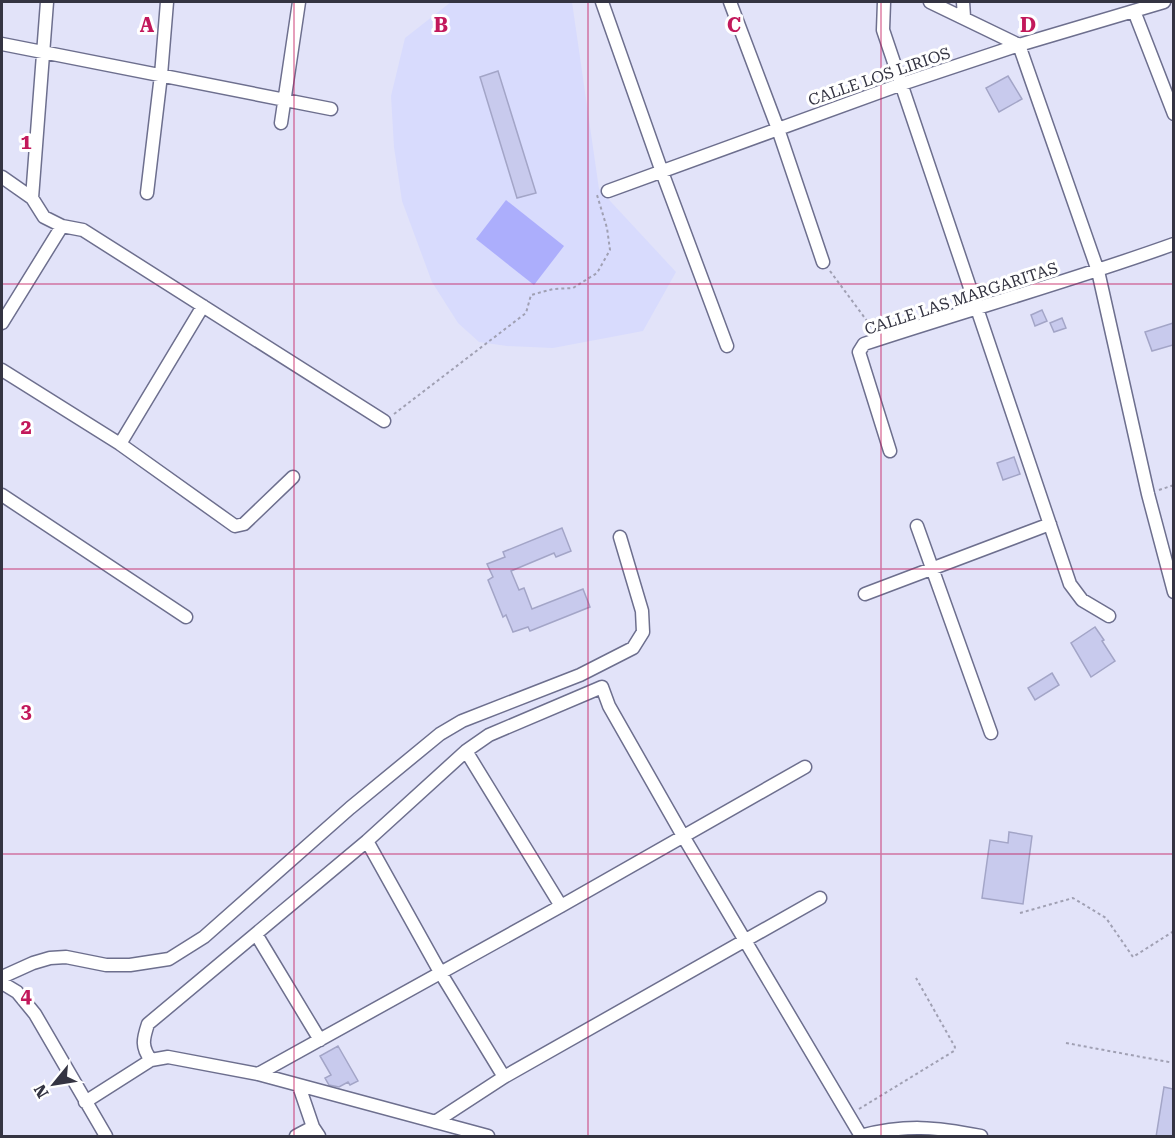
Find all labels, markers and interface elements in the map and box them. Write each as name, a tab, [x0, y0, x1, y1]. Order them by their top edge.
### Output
text: A	[140, 13, 155, 37]
text: B	[434, 13, 448, 37]
text: C	[727, 13, 741, 37]
text: D	[1020, 13, 1036, 37]
street label: CALLE LOS LIRIOS	[806, 43, 953, 110]
text: 1	[20, 130, 32, 154]
street label: CALLE LAS MARGARITAS	[862, 258, 1060, 339]
text: 2	[20, 415, 32, 439]
text: 3	[20, 699, 32, 723]
text: 4	[20, 984, 32, 1008]
north arrow	[24, 1054, 84, 1114]
text: N	[30, 1081, 53, 1101]

